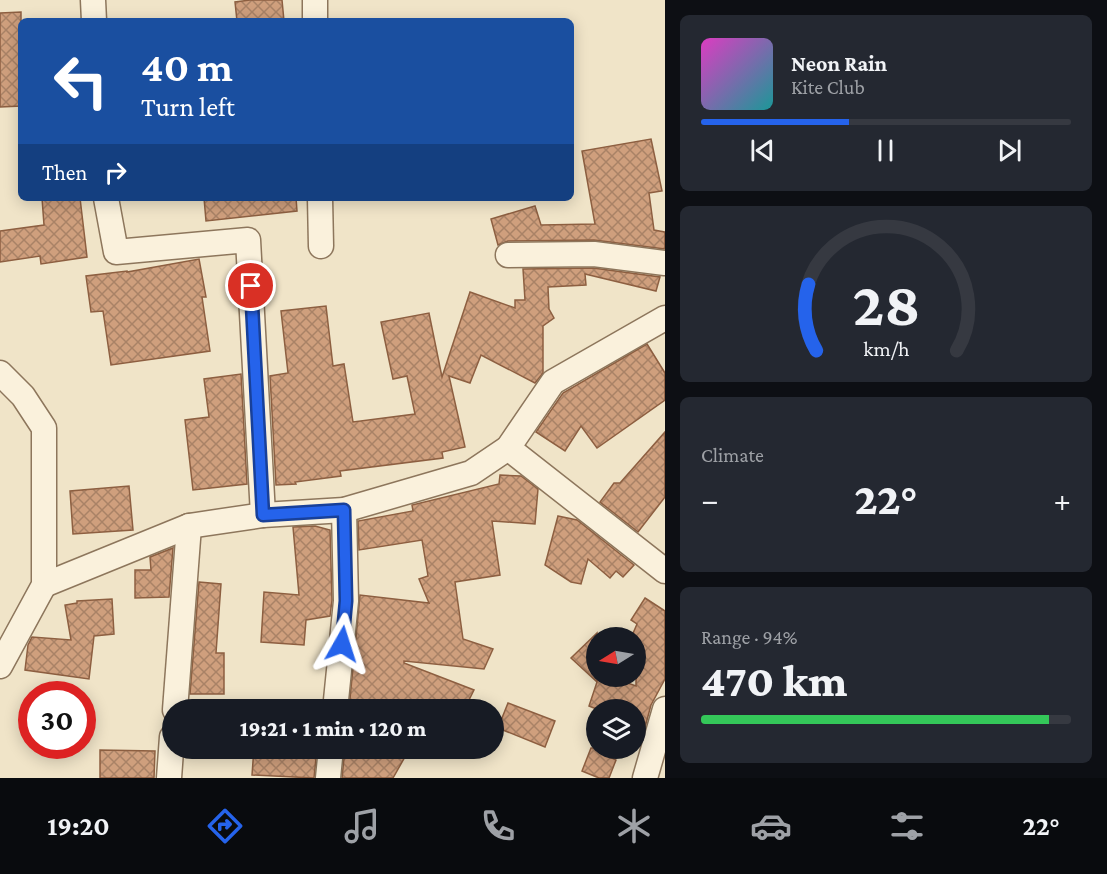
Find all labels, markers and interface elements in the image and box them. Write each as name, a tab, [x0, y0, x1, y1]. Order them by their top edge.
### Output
icon: left	[42, 42, 120, 120]
text: 40 m	[141, 43, 233, 90]
text: Neon Rain	[791, 51, 887, 76]
text: Kite Club	[791, 76, 865, 98]
text: Turn left	[141, 92, 235, 122]
icon: previous	[746, 134, 779, 167]
icon: pause	[869, 134, 902, 167]
icon: next	[993, 134, 1026, 167]
icon: right	[99, 156, 132, 189]
text: Then	[42, 160, 87, 185]
pin	[225, 260, 276, 311]
icon: arrive	[234, 269, 267, 302]
text: 28	[852, 269, 920, 338]
text: km/h	[863, 337, 910, 361]
text: Climate	[701, 444, 764, 466]
text: 22°	[854, 474, 918, 524]
text: −	[701, 481, 718, 518]
text: +	[1054, 481, 1071, 518]
position arrow	[310, 612, 374, 676]
text: Range · 94%	[701, 626, 798, 648]
north arrow	[586, 627, 646, 687]
map controls	[586, 627, 646, 759]
text: 470 km	[701, 656, 847, 706]
speed limit sign: 30	[18, 681, 96, 759]
button: layers	[586, 699, 646, 759]
text: 19:21 · 1 min · 120 m	[240, 716, 426, 741]
icon: directions	[204, 805, 246, 847]
icon: music	[341, 805, 383, 847]
icon: phone	[477, 805, 519, 847]
icon: climate	[613, 805, 655, 847]
icon: car	[750, 805, 792, 847]
icon: filters	[886, 805, 928, 847]
text: 19:20	[47, 811, 110, 841]
text: 22°	[1023, 811, 1060, 841]

